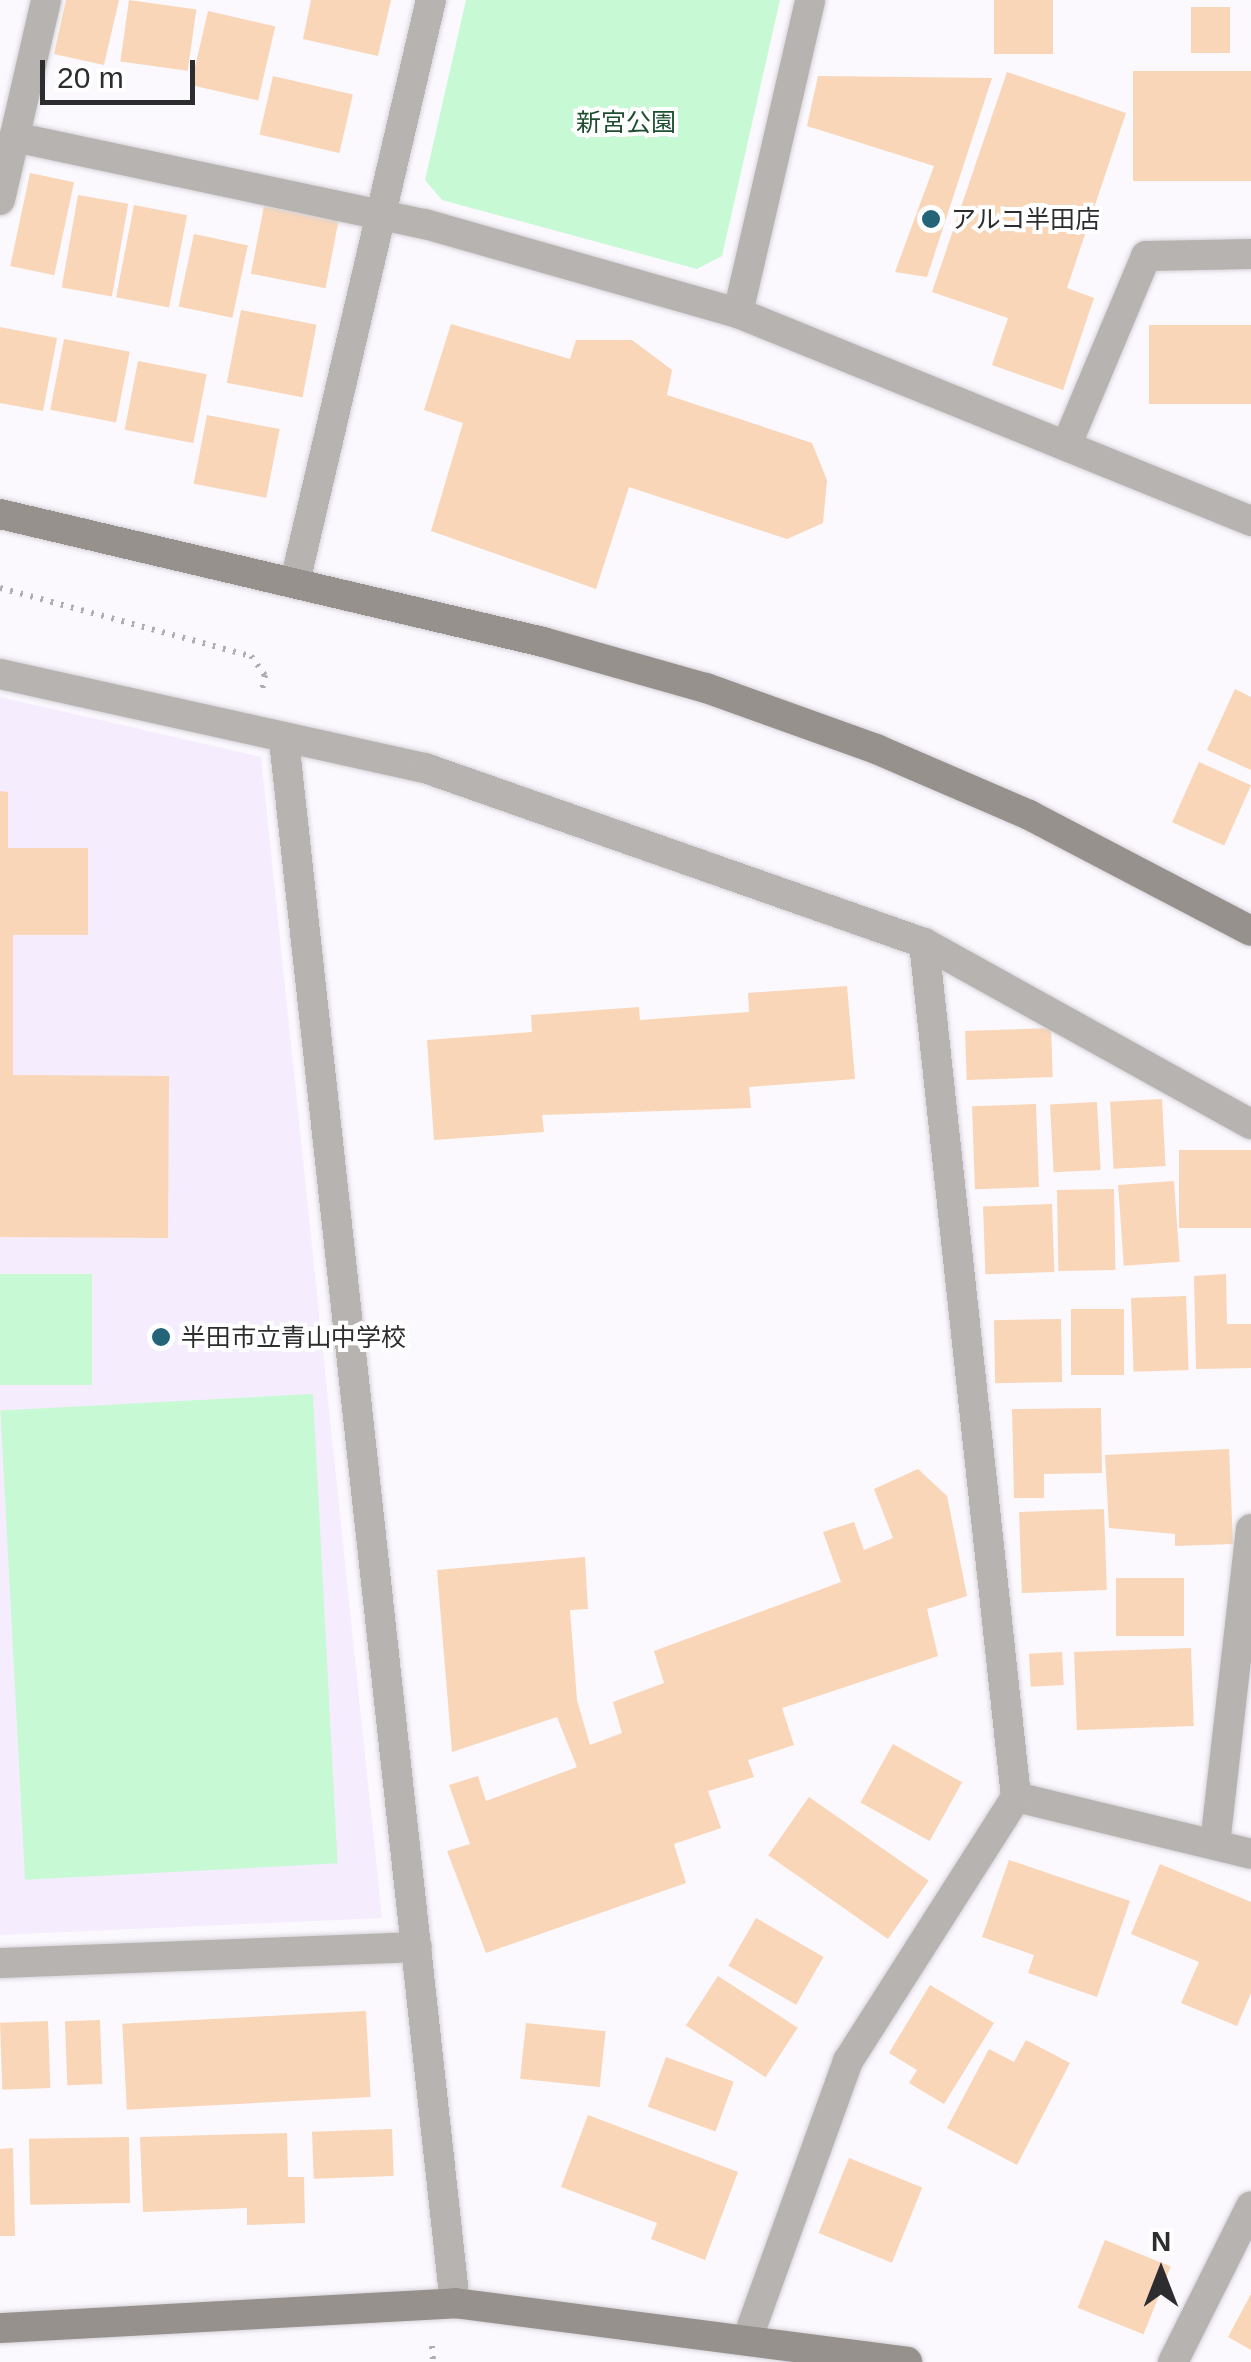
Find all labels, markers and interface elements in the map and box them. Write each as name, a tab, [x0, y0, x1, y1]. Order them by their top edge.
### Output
scale bar	[45, 40, 200, 102]
text: 20 m	[57, 61, 124, 94]
park label: 新宮公園	[576, 107, 676, 137]
place label: アルコ半田店	[951, 204, 1101, 234]
marker: アルコ半田店	[920, 208, 942, 230]
place label: 半田市立青山中学校	[181, 1322, 406, 1352]
marker: 半田市立青山中学校	[150, 1326, 172, 1348]
north arrow	[1111, 2222, 1211, 2322]
text: N	[1151, 2226, 1171, 2257]

